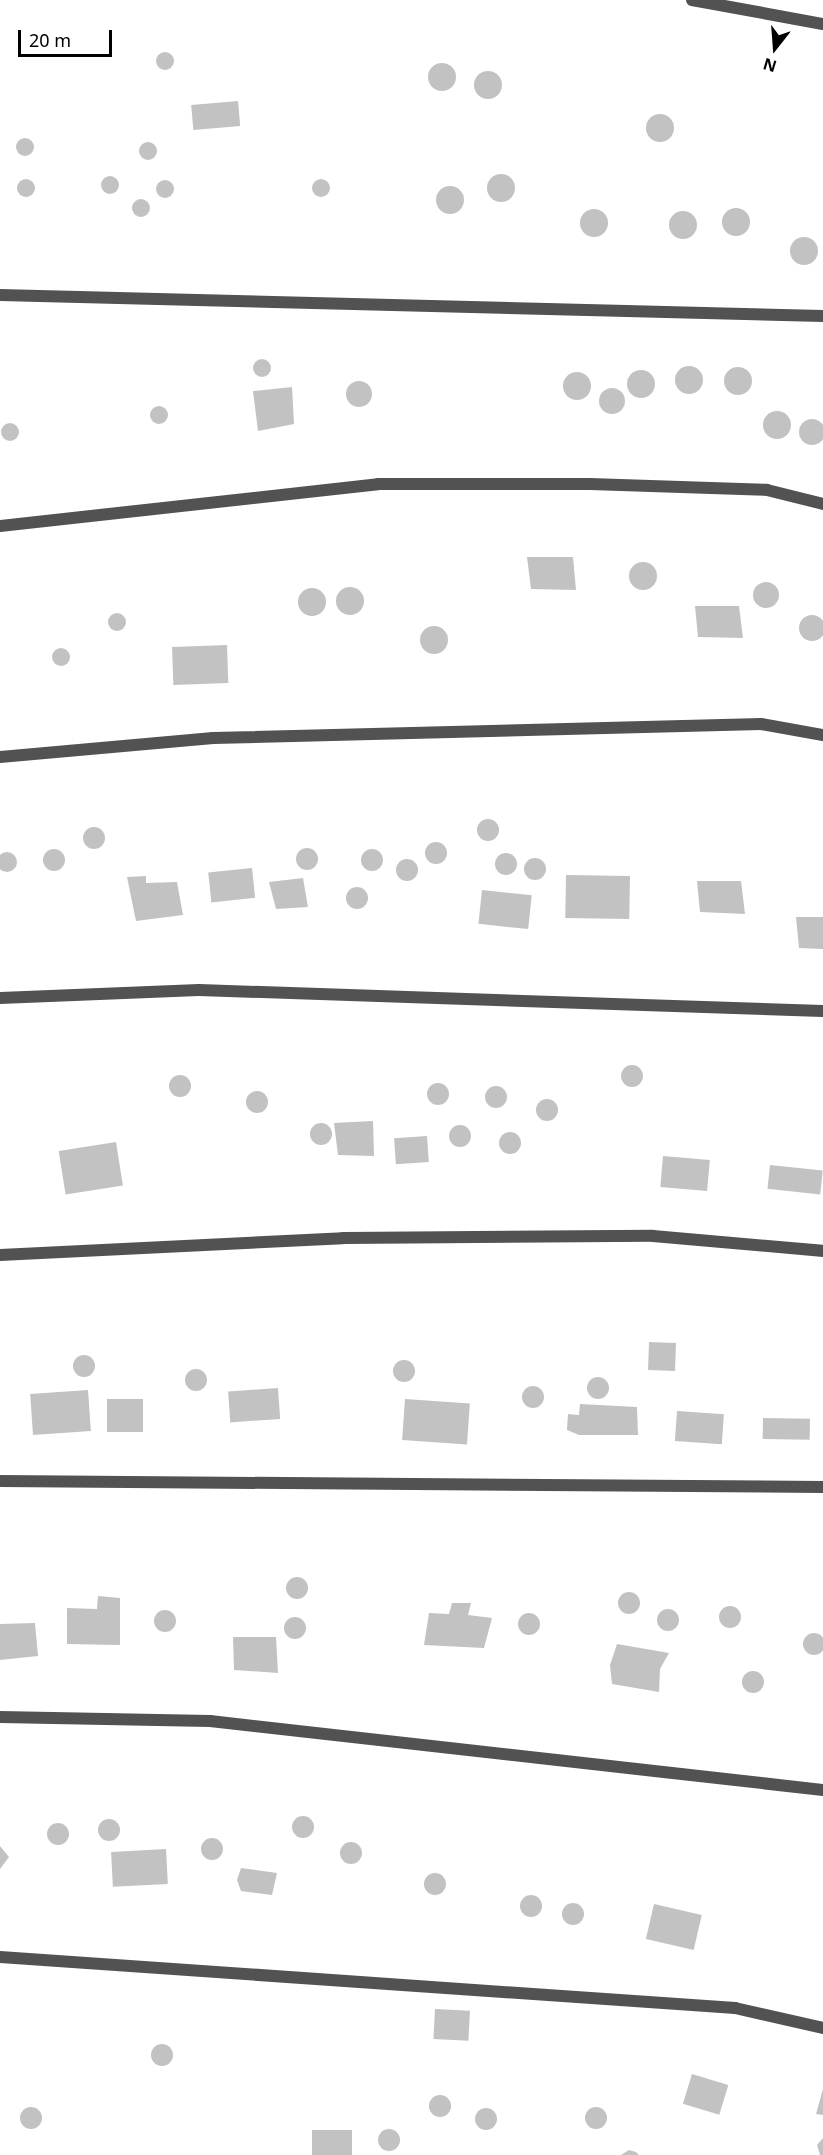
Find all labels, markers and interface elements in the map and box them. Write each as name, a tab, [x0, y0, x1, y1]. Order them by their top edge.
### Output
scale bar	[21, 18, 116, 56]
north arrow	[745, 18, 805, 78]
text: 20 m	[29, 28, 71, 52]
text: N	[760, 53, 779, 78]

